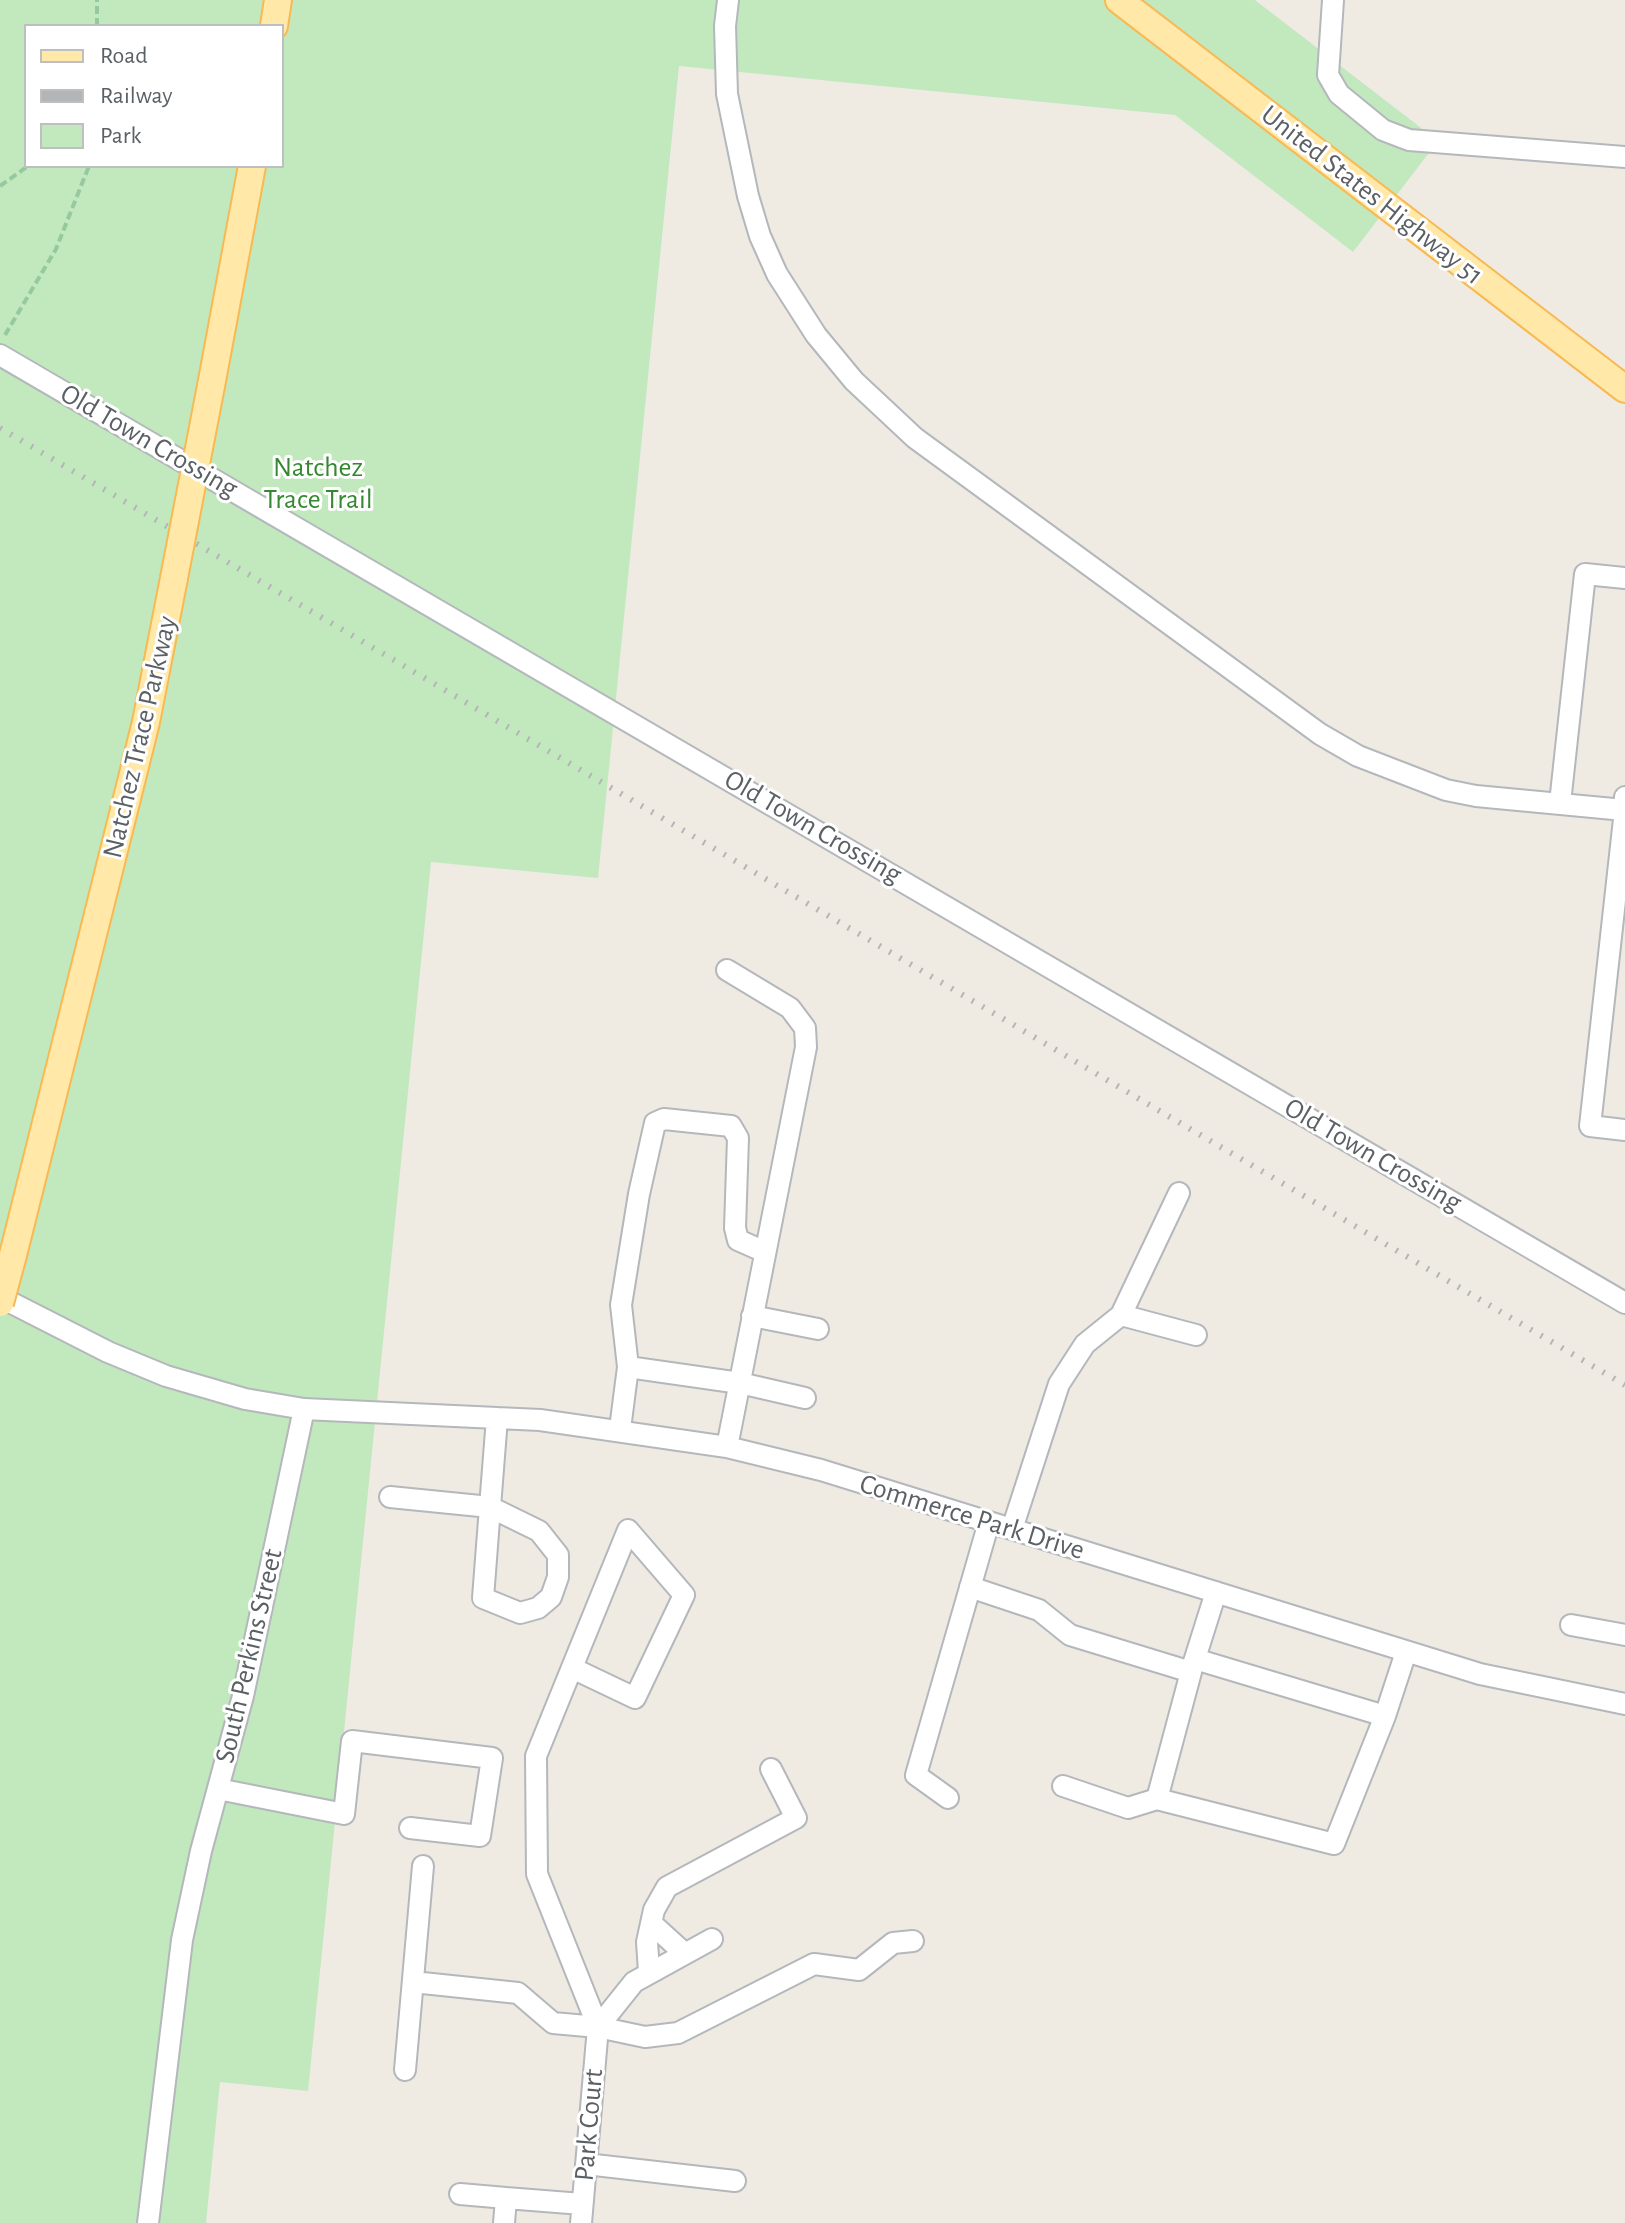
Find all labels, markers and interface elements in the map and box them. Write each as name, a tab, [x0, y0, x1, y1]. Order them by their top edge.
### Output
legend	[24, 24, 284, 168]
text: Road	[100, 44, 148, 68]
text: Railway	[100, 84, 172, 108]
street label: United States Highway 51	[1254, 98, 1490, 292]
text: Park	[100, 124, 141, 148]
street label: Old Town Crossing	[54, 377, 244, 505]
park label: Natchez Trace Trail	[263, 451, 373, 517]
street label: Natchez Trace Parkway	[96, 613, 184, 861]
street label: Old Town Crossing	[718, 763, 908, 891]
street label: Old Town Crossing	[1278, 1091, 1468, 1219]
street label: Commerce Park Drive	[855, 1467, 1089, 1567]
street label: South Perkins Street	[208, 1546, 290, 1766]
street label: Park Court	[567, 2067, 611, 2183]

